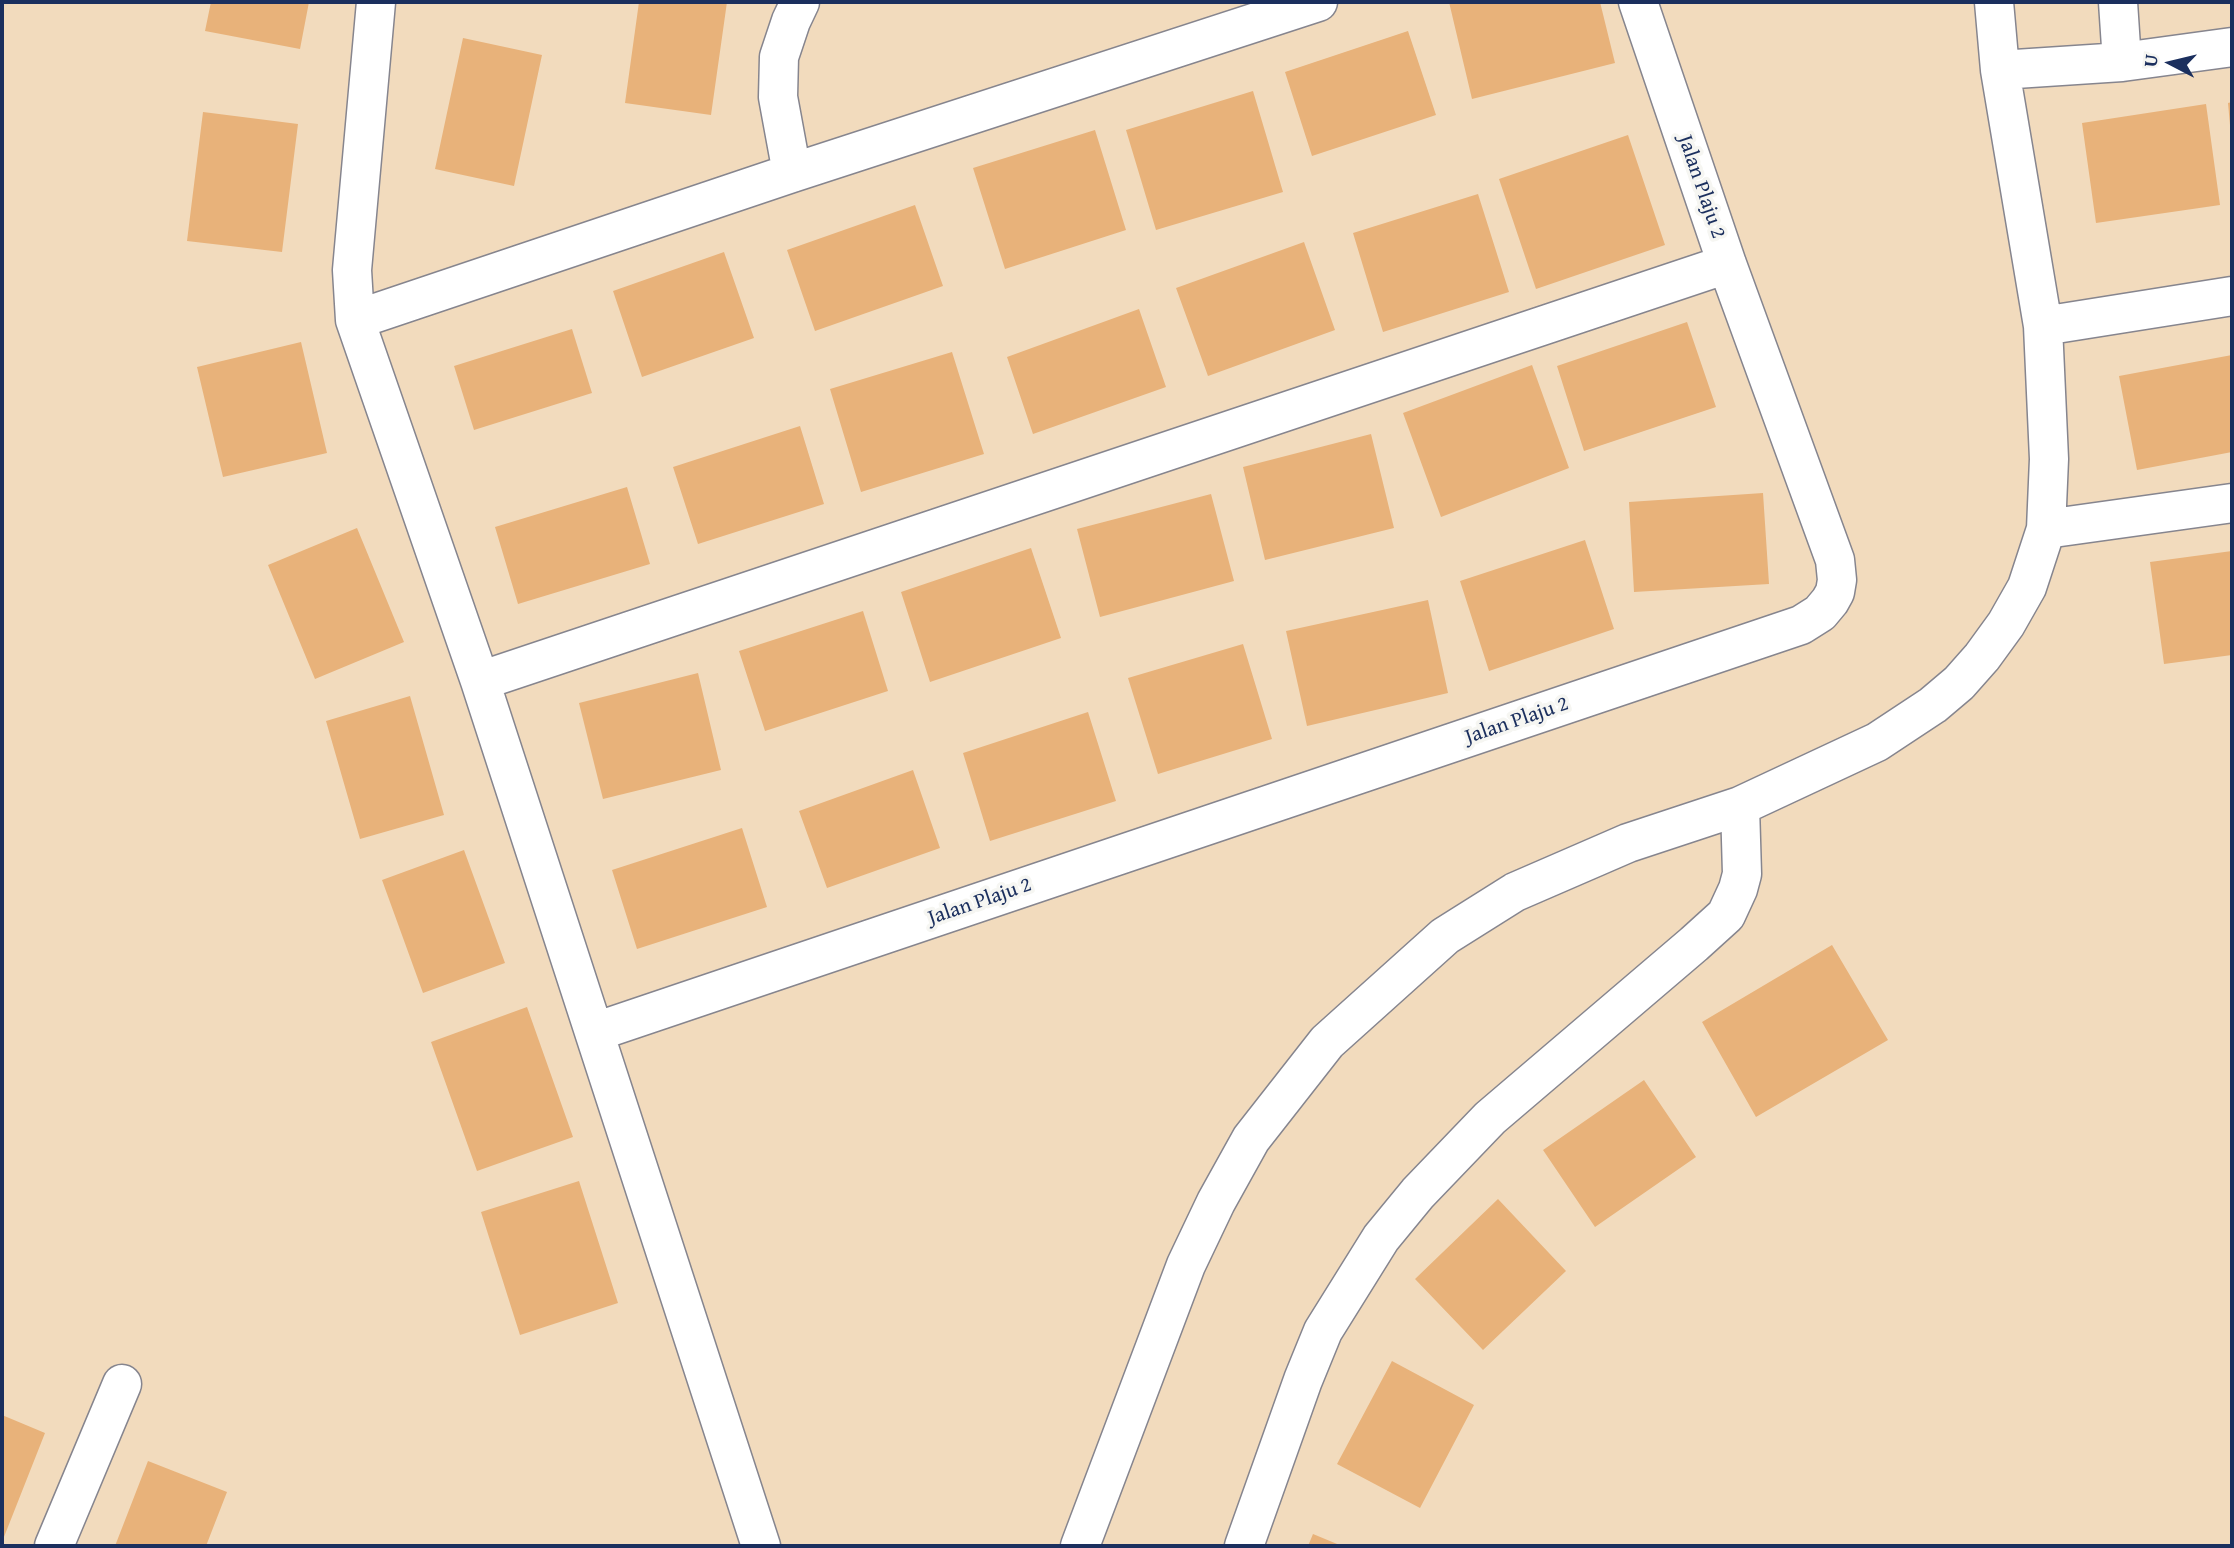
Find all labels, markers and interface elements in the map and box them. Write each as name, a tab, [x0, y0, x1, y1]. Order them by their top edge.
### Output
north arrow	[2136, 28, 2206, 98]
text: U	[2135, 52, 2165, 69]
street label: Jalan Plaju 2	[1672, 132, 1730, 242]
street label: Jalan Plaju 2	[1462, 692, 1572, 750]
street label: Jalan Plaju 2	[925, 873, 1035, 931]

